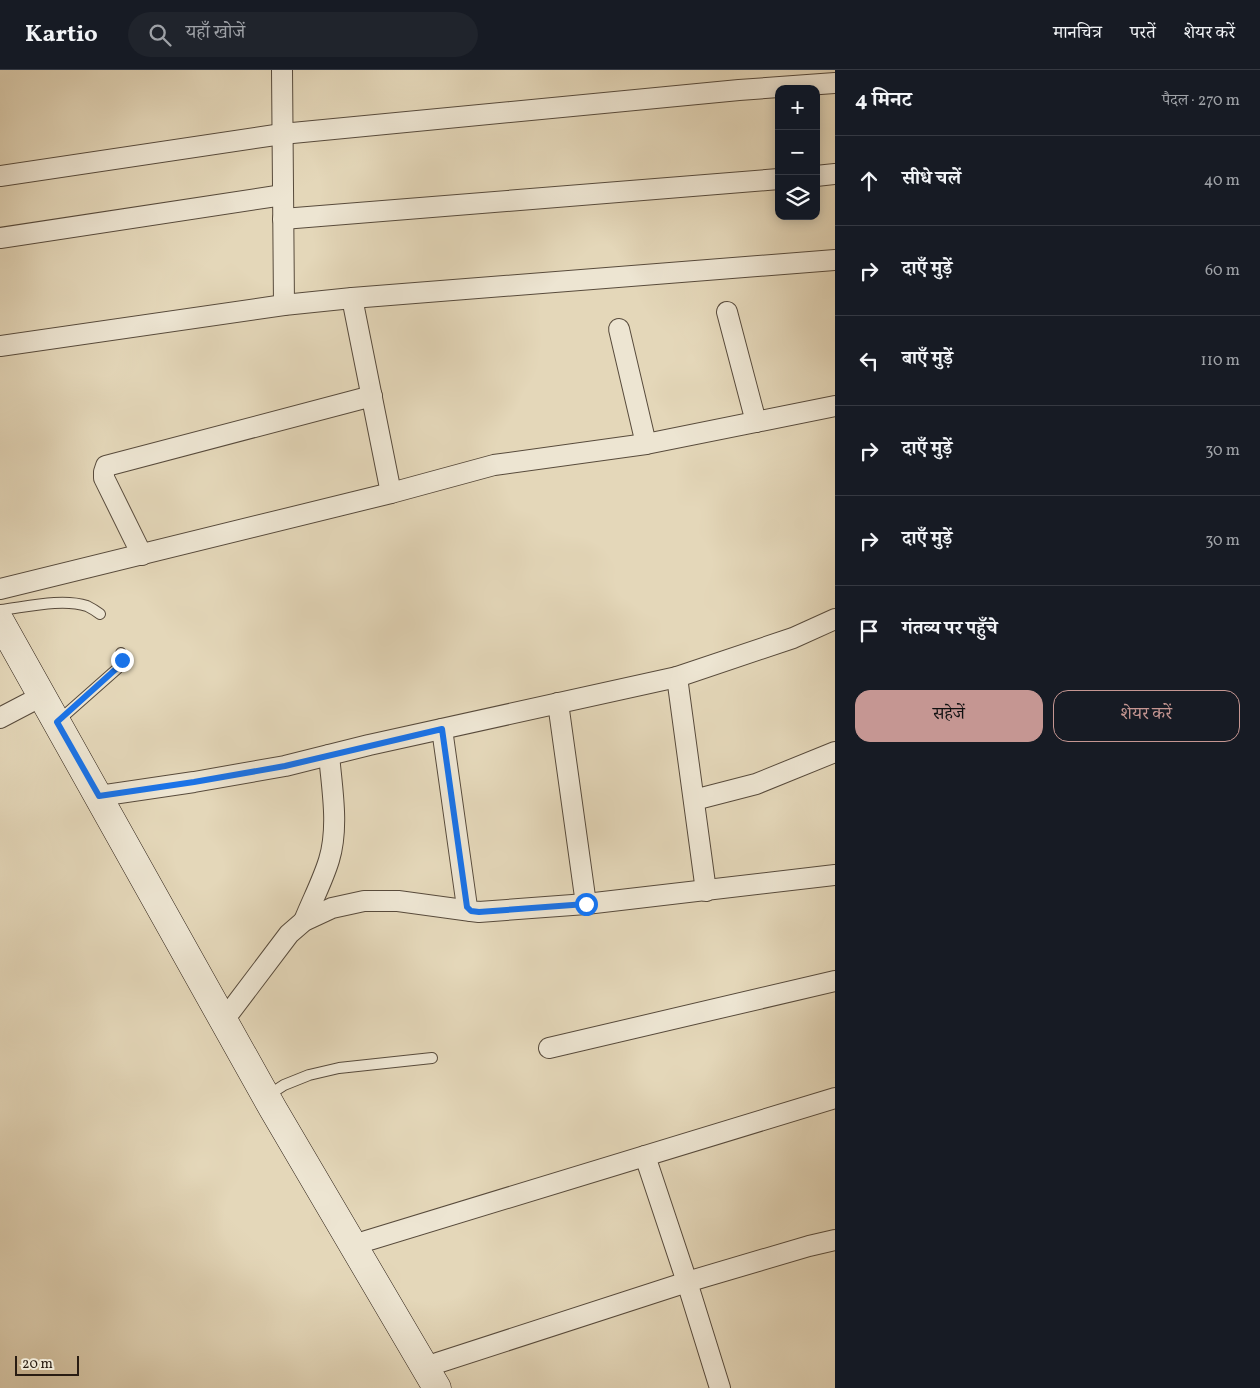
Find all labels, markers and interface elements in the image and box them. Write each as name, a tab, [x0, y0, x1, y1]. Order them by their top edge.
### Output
search box	[128, 12, 478, 57]
text: Kartio	[25, 18, 98, 52]
text: यहाँ खोजें	[186, 20, 245, 46]
icon: search	[146, 21, 174, 49]
text: मानचित्र	[1053, 21, 1102, 46]
text: परतें	[1130, 21, 1156, 46]
text: शेयर करें	[1184, 21, 1235, 46]
map controls	[775, 85, 820, 220]
button: +	[775, 85, 820, 130]
text: 4 मिनट	[855, 86, 912, 115]
text: पैदल · 270 m	[1162, 90, 1240, 112]
button: −	[775, 130, 820, 175]
text: सीधे चलें	[902, 166, 961, 192]
icon: ahead	[855, 167, 883, 195]
text: 40 m	[1204, 170, 1240, 192]
button: layers	[775, 175, 820, 220]
text: दाएँ मुड़ें	[902, 256, 952, 282]
icon: right	[855, 257, 883, 285]
text: 60 m	[1205, 260, 1240, 282]
text: बाएँ मुड़ें	[902, 346, 953, 372]
icon: left	[855, 347, 883, 375]
text: 110 m	[1201, 350, 1240, 372]
text: दाएँ मुड़ें	[902, 436, 952, 462]
icon: right	[855, 437, 883, 465]
text: 30 m	[1205, 440, 1240, 462]
text: दाएँ मुड़ें	[902, 526, 952, 552]
icon: right	[855, 527, 883, 555]
text: 30 m	[1205, 530, 1240, 552]
text: गंतव्य पर पहुँचे	[902, 616, 997, 642]
icon: arrive	[855, 617, 883, 645]
route end	[111, 649, 134, 672]
button: सहेजें	[855, 690, 1043, 742]
button: शेयर करें	[1053, 690, 1240, 742]
route start	[575, 893, 598, 916]
scale bar	[15, 1353, 79, 1376]
text: 20 m	[22, 1355, 53, 1374]

